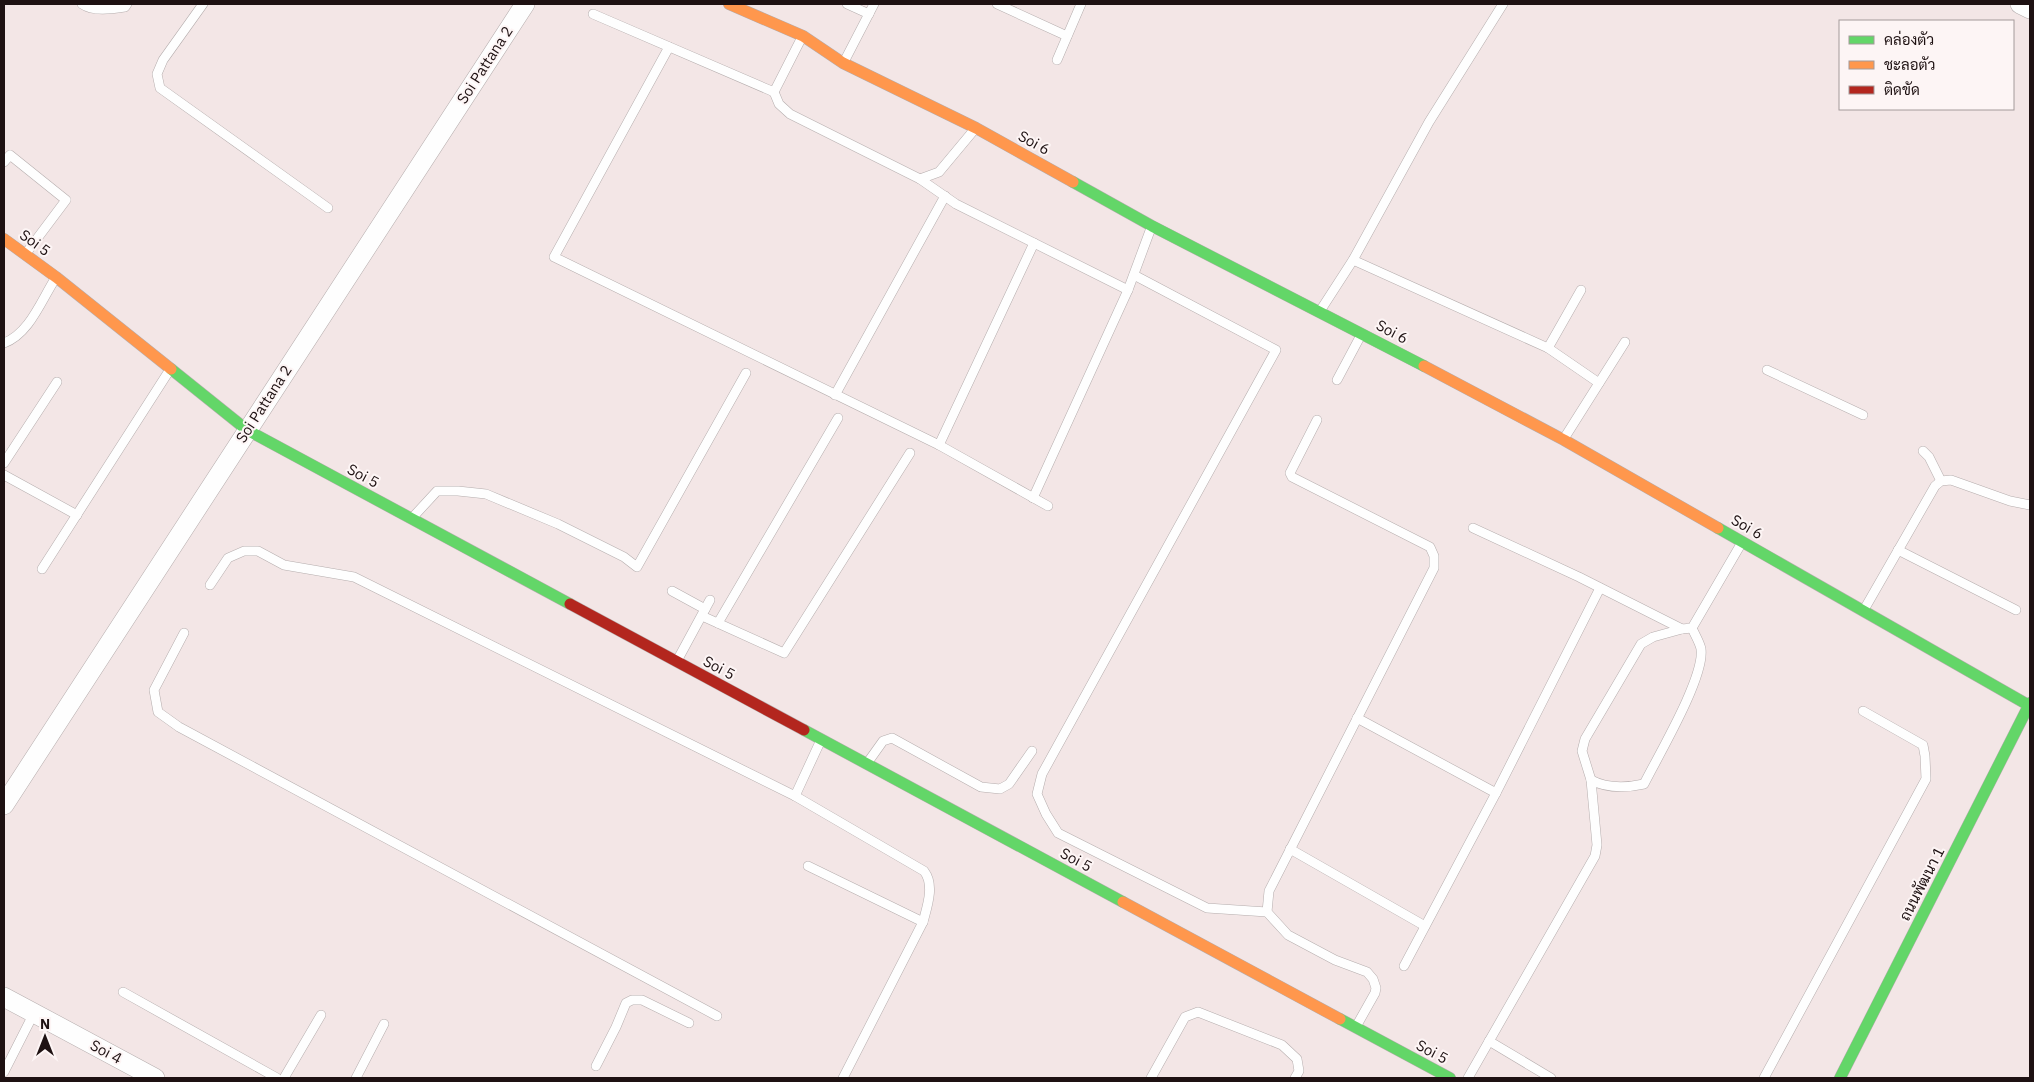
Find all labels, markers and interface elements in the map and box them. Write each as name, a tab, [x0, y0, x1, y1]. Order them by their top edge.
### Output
legend	[1839, 20, 2014, 110]
street label: Soi Pattana 2	[452, 22, 517, 107]
text: คล่องตัว	[1884, 30, 1934, 49]
text: ชะลอตัว	[1884, 55, 1935, 74]
text: ติดขัด	[1884, 80, 1920, 99]
street label: Soi 6	[1015, 126, 1053, 159]
street label: Soi 5	[16, 225, 54, 260]
street label: Soi 6	[1373, 315, 1411, 348]
street label: Soi Pattana 2	[231, 361, 296, 446]
street label: Soi 5	[344, 459, 382, 492]
street label: Soi 6	[1728, 510, 1766, 543]
street label: Soi 5	[700, 651, 738, 684]
street label: Soi 5	[1057, 843, 1095, 876]
street label: ถนนพัฒนา 1	[1895, 844, 1948, 924]
north arrow	[20, 1012, 70, 1062]
text: N	[40, 1015, 50, 1033]
street label: Soi 4	[87, 1035, 125, 1068]
street label: Soi 5	[1413, 1035, 1451, 1068]

